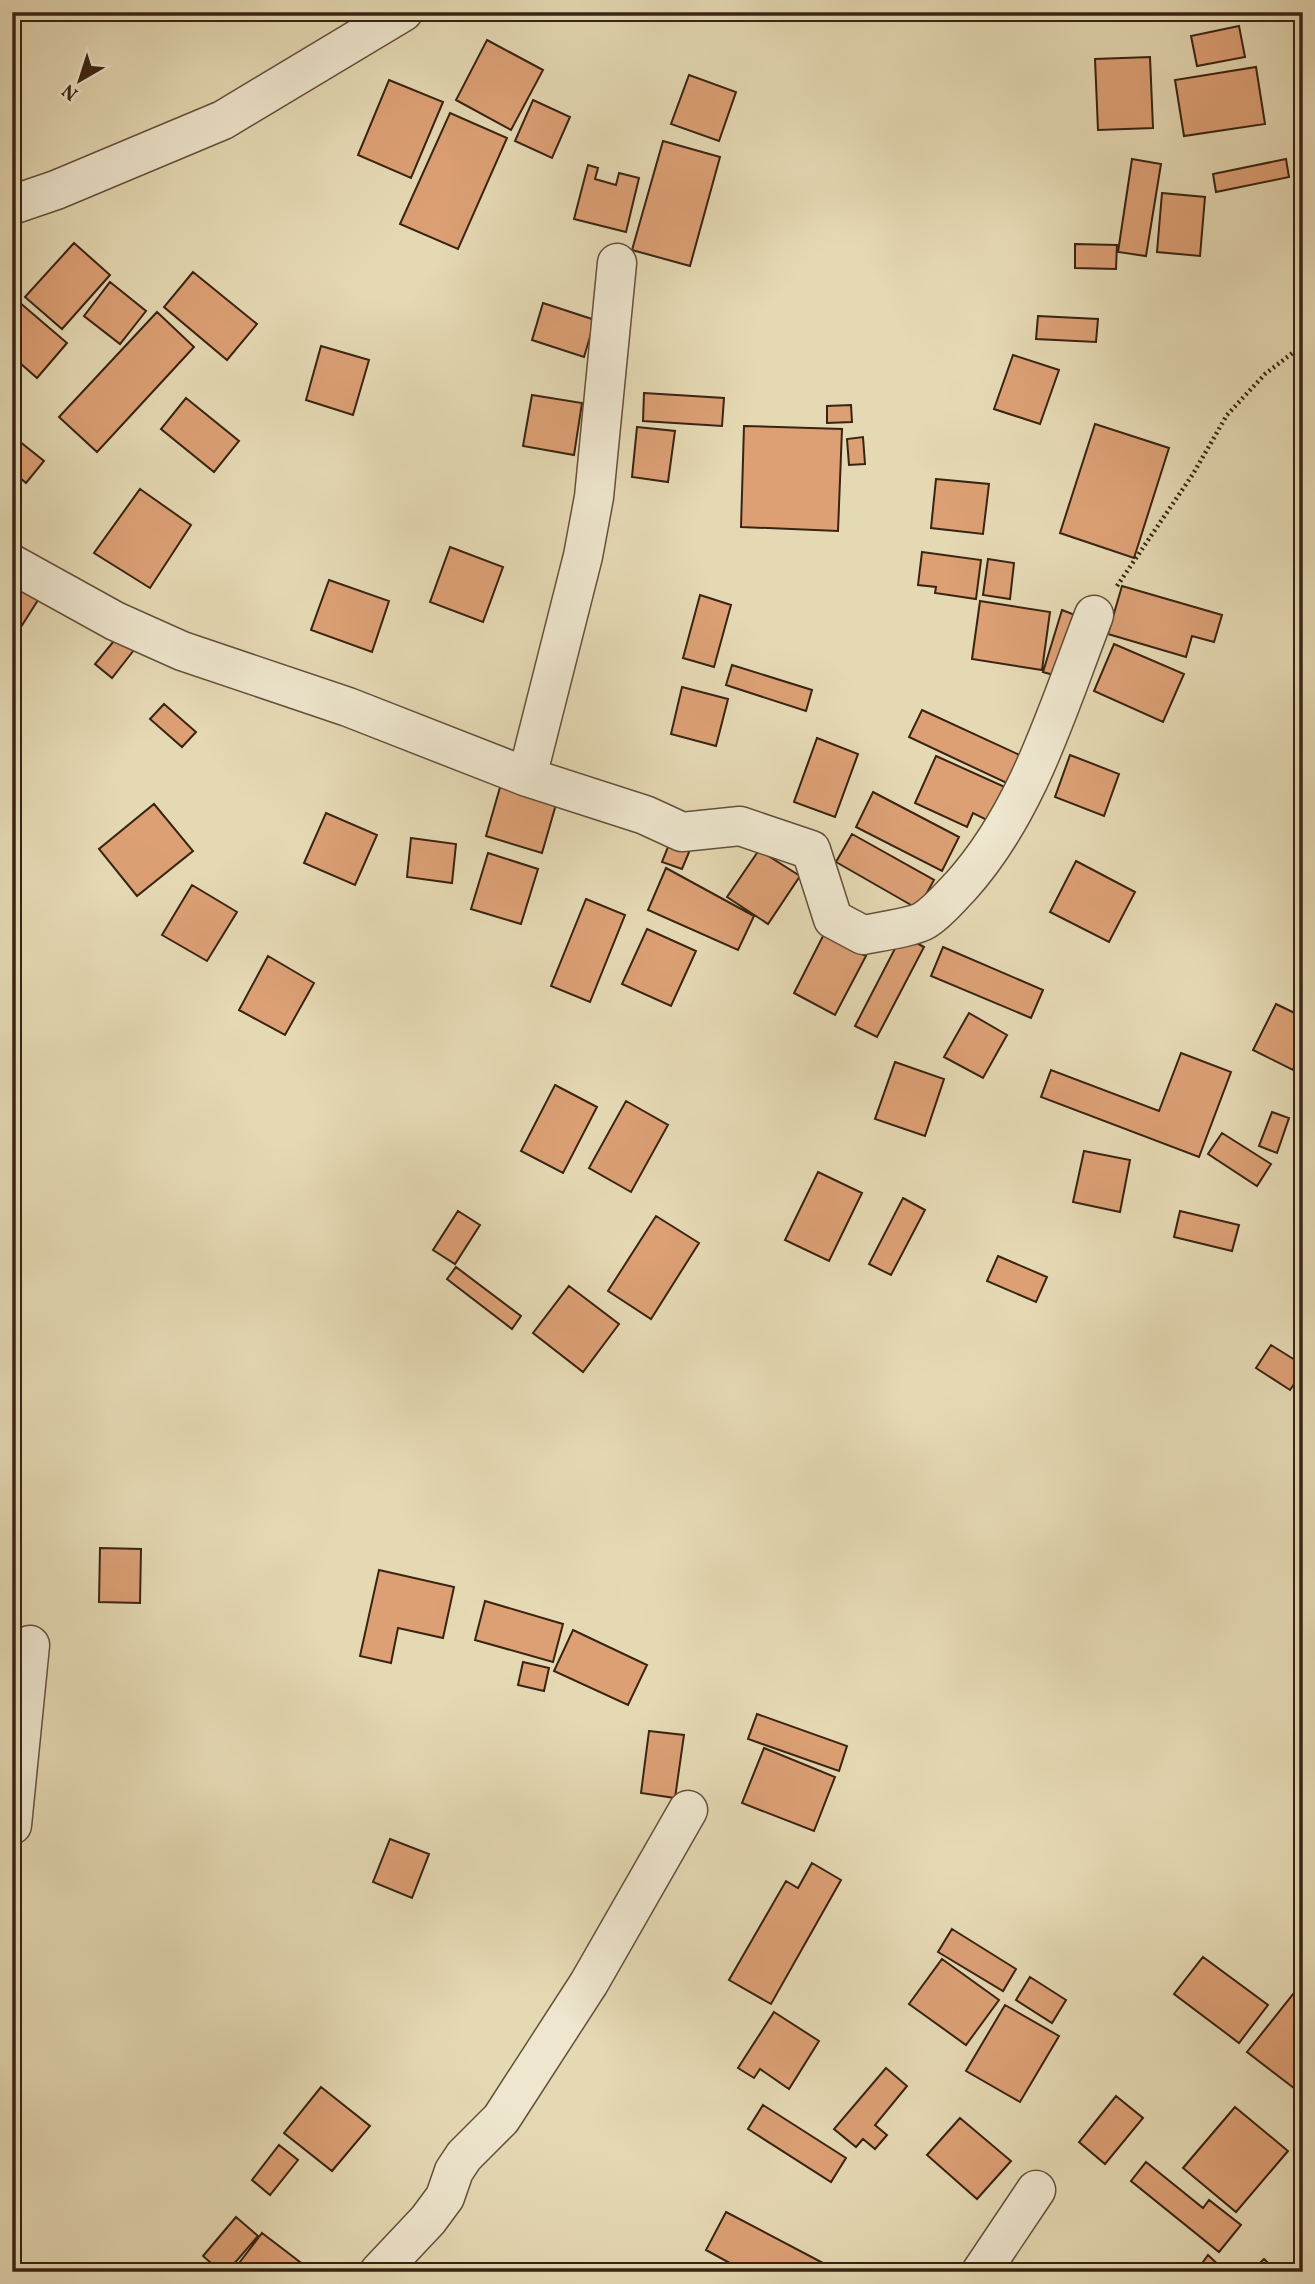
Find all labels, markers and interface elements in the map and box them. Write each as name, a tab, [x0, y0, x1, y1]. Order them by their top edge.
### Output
north arrow	[46, 46, 116, 116]
text: N	[57, 77, 84, 106]

